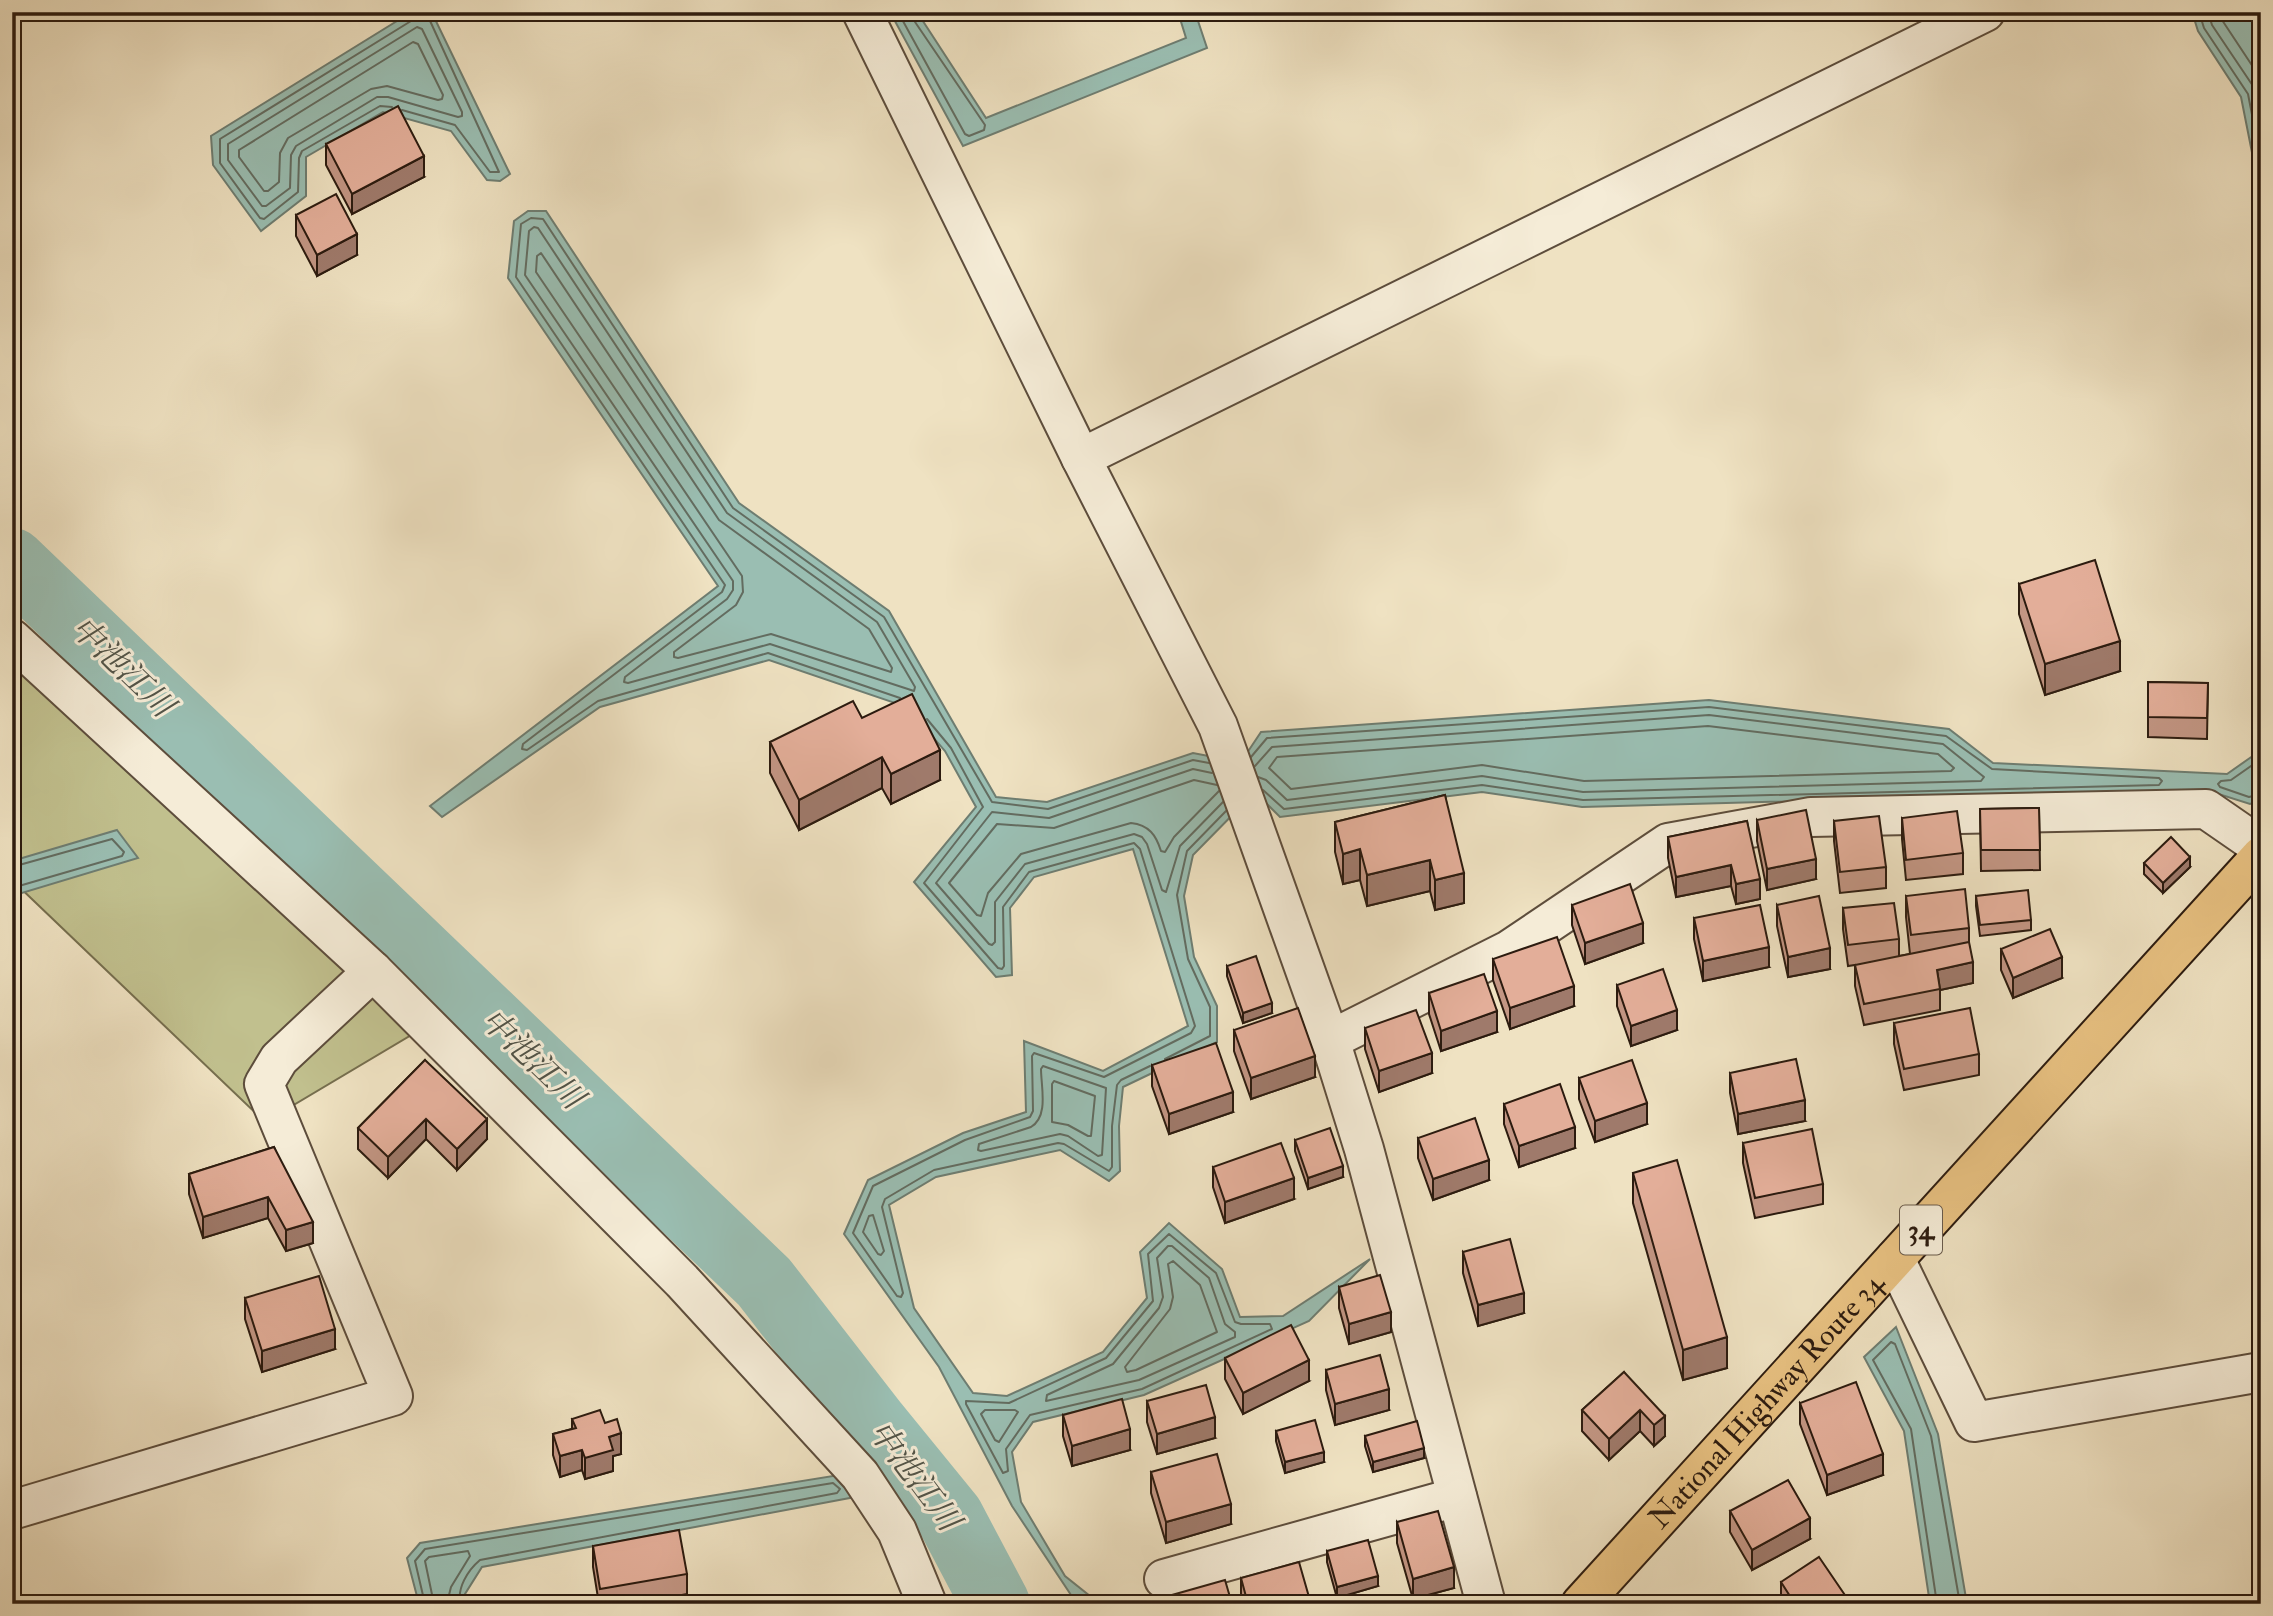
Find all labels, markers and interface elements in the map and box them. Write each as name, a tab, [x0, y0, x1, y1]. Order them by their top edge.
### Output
water label: 中池江川	[62, 608, 184, 728]
water label: 中池江川	[472, 1000, 594, 1120]
road number: 34	[1900, 1206, 1942, 1254]
street label: National Highway Route 34	[1641, 1264, 1893, 1536]
water label: 中池江川	[860, 1413, 970, 1542]

